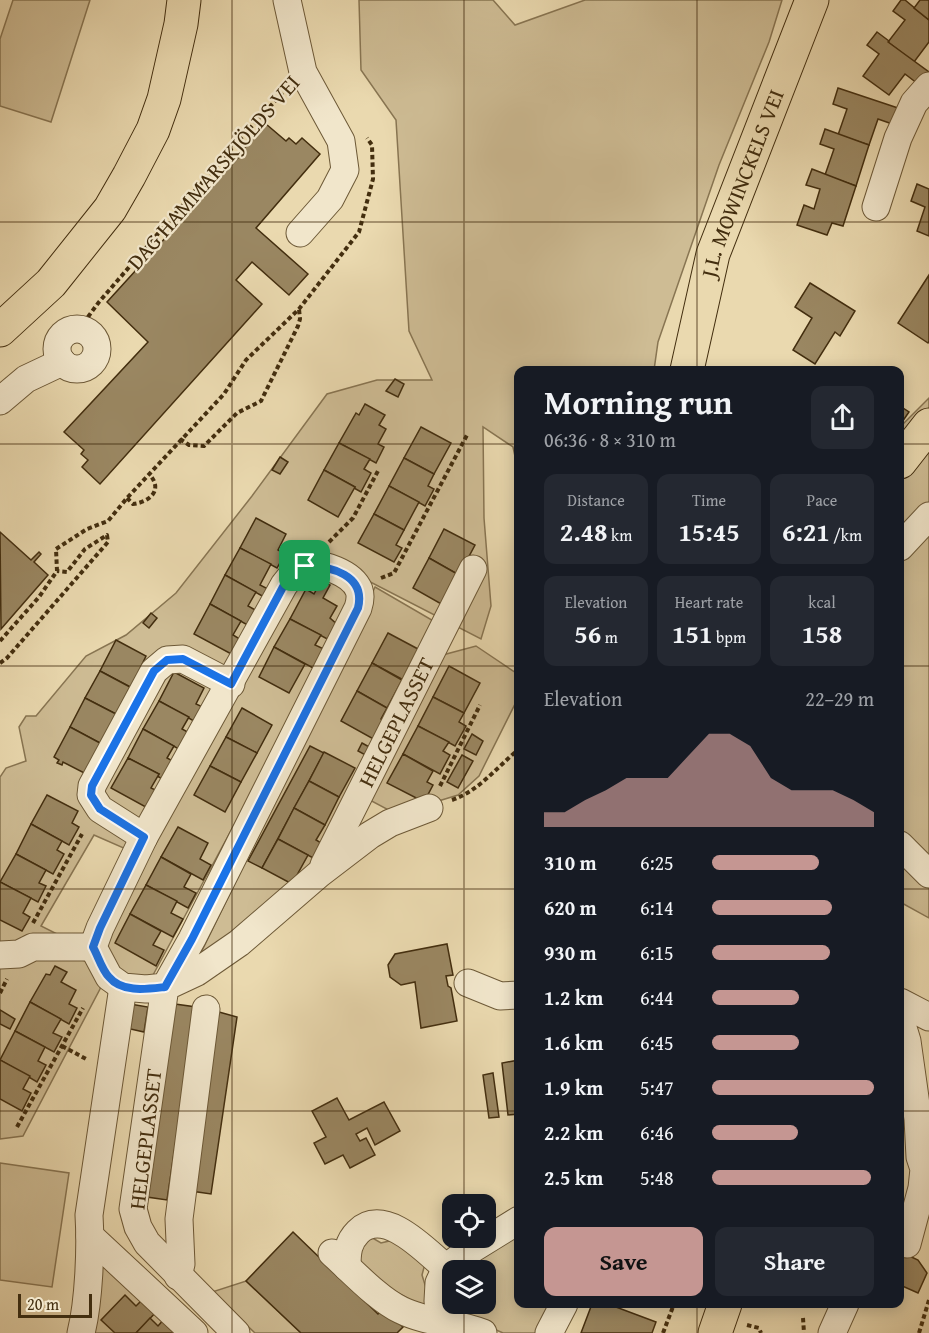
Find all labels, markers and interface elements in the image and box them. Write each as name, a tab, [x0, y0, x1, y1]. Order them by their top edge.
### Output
street label: DAG HAMMARSKJÖLDS VEI	[119, 67, 307, 277]
street label: J.L. MOWINCKELS VEI	[692, 84, 792, 283]
text: Morning run	[544, 378, 733, 426]
button: share	[811, 386, 874, 449]
text: 06:36 · 8 × 310 m	[544, 425, 676, 454]
text: Distance	[567, 488, 625, 512]
text: Time	[692, 488, 726, 512]
text: Pace	[807, 488, 837, 512]
text: 2.48	[560, 512, 608, 551]
text: 15:45	[678, 512, 740, 551]
text: 6:21	[782, 512, 830, 551]
text: km	[608, 523, 632, 547]
text: /km	[830, 523, 862, 547]
pin	[279, 540, 330, 591]
icon: arrive	[288, 549, 321, 582]
text: Elevation	[565, 590, 627, 614]
text: Heart rate	[675, 590, 743, 614]
text: kcal	[808, 590, 836, 614]
text: 56	[574, 614, 601, 653]
text: 151	[672, 614, 712, 653]
text: 158	[802, 614, 842, 653]
text: m	[601, 625, 618, 649]
text: bpm	[712, 625, 746, 649]
street label: HELGEPLASSET	[350, 652, 442, 792]
text: Elevation	[544, 684, 622, 713]
text: 22–29 m	[805, 684, 874, 713]
text: 310 m	[544, 848, 597, 877]
text: 6:25	[640, 848, 674, 877]
text: 620 m	[544, 893, 597, 922]
text: 6:14	[640, 893, 674, 922]
text: 930 m	[544, 938, 597, 967]
text: 6:15	[640, 938, 674, 967]
text: 1.2 km	[544, 983, 603, 1012]
text: 6:44	[640, 983, 674, 1012]
text: 1.6 km	[544, 1028, 603, 1057]
text: 6:45	[640, 1028, 674, 1057]
street label: HELGEPLASSET	[121, 1067, 169, 1211]
text: 1.9 km	[544, 1073, 603, 1102]
text: 5:47	[640, 1073, 674, 1102]
text: 2.2 km	[544, 1118, 603, 1147]
text: 6:46	[640, 1118, 674, 1147]
text: 2.5 km	[544, 1163, 603, 1192]
text: 5:48	[640, 1163, 674, 1192]
map controls	[442, 1194, 496, 1314]
button: locate	[442, 1194, 496, 1248]
button: Save	[544, 1227, 703, 1296]
button: Share	[715, 1227, 874, 1296]
button: layers	[442, 1260, 496, 1314]
scale bar	[18, 1291, 92, 1318]
text: 20 m	[27, 1292, 59, 1316]

